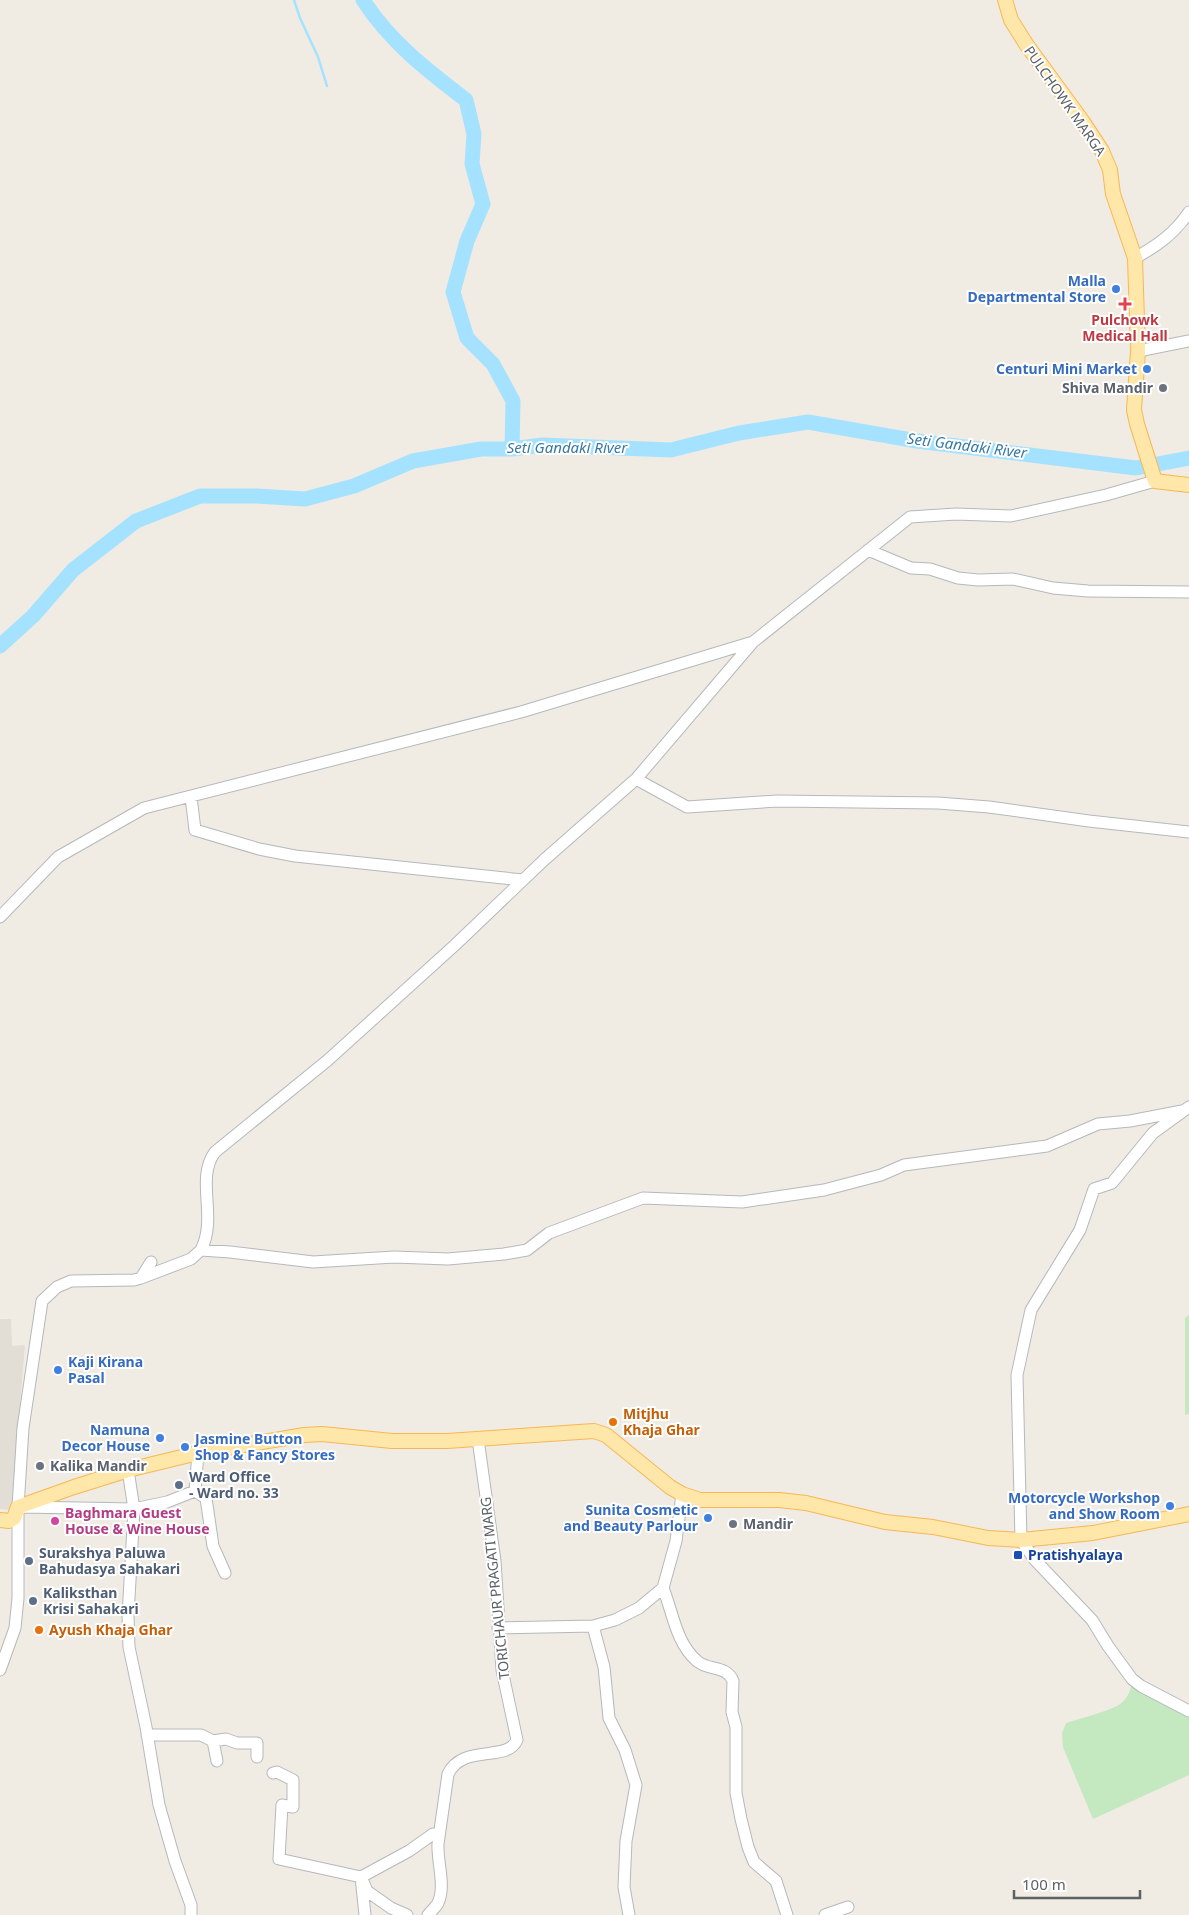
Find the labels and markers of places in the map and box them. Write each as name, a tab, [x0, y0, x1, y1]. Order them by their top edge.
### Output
place label: Malla Departmental Store	[968, 271, 1106, 306]
marker: Malla Departmental Store	[1110, 283, 1122, 295]
marker: Pulchowk Medical Hall	[1119, 298, 1131, 310]
place label: Pulchowk Medical Hall	[1082, 310, 1168, 345]
place label: Centuri Mini Market	[996, 359, 1137, 378]
marker: Centuri Mini Market	[1141, 363, 1153, 375]
place label: Shiva Mandir	[1062, 378, 1154, 397]
marker: Shiva Mandir	[1157, 382, 1169, 394]
place label: Kaji Kirana Pasal	[68, 1352, 143, 1387]
marker: Kaji Kirana Pasal	[52, 1364, 64, 1376]
place label: Mitjhu Khaja Ghar	[623, 1404, 701, 1439]
marker: Mitjhu Khaja Ghar	[607, 1416, 619, 1428]
place label: Namuna Decor House	[62, 1420, 150, 1455]
place label: Jasmine Button Shop & Fancy Stores	[193, 1429, 335, 1464]
marker: Namuna Decor House	[154, 1432, 166, 1444]
marker: Jasmine Button Shop & Fancy Stores	[179, 1441, 191, 1453]
place label: Kalika Mandir	[50, 1456, 147, 1475]
marker: Kalika Mandir	[34, 1460, 46, 1472]
place label: Ward Office - Ward no. 33	[189, 1467, 279, 1502]
marker: Ward Office - Ward no. 33	[173, 1479, 185, 1491]
place label: Motorcycle Workshop and Show Room	[1008, 1488, 1160, 1523]
place label: Sunita Cosmetic and Beauty Parlour	[564, 1500, 699, 1535]
marker: Motorcycle Workshop and Show Room	[1164, 1500, 1176, 1512]
place label: Baghmara Guest House & Wine House	[65, 1503, 210, 1538]
marker: Sunita Cosmetic and Beauty Parlour	[702, 1512, 714, 1524]
place label: Mandir	[743, 1514, 794, 1533]
marker: Baghmara Guest House & Wine House	[49, 1515, 61, 1527]
marker: Mandir	[727, 1518, 739, 1530]
place label: Surakshya Paluwa Bahudasya Sahakari	[39, 1543, 180, 1578]
place label: Pratishyalaya	[1028, 1545, 1123, 1564]
marker: Pratishyalaya	[1012, 1549, 1024, 1561]
marker: Surakshya Paluwa Bahudasya Sahakari	[23, 1555, 35, 1567]
place label: Kaliksthan Krisi Sahakari	[43, 1583, 139, 1618]
marker: Kaliksthan Krisi Sahakari	[27, 1595, 39, 1607]
place label: Ayush Khaja Ghar	[49, 1620, 173, 1639]
marker: Ayush Khaja Ghar	[33, 1624, 45, 1636]

